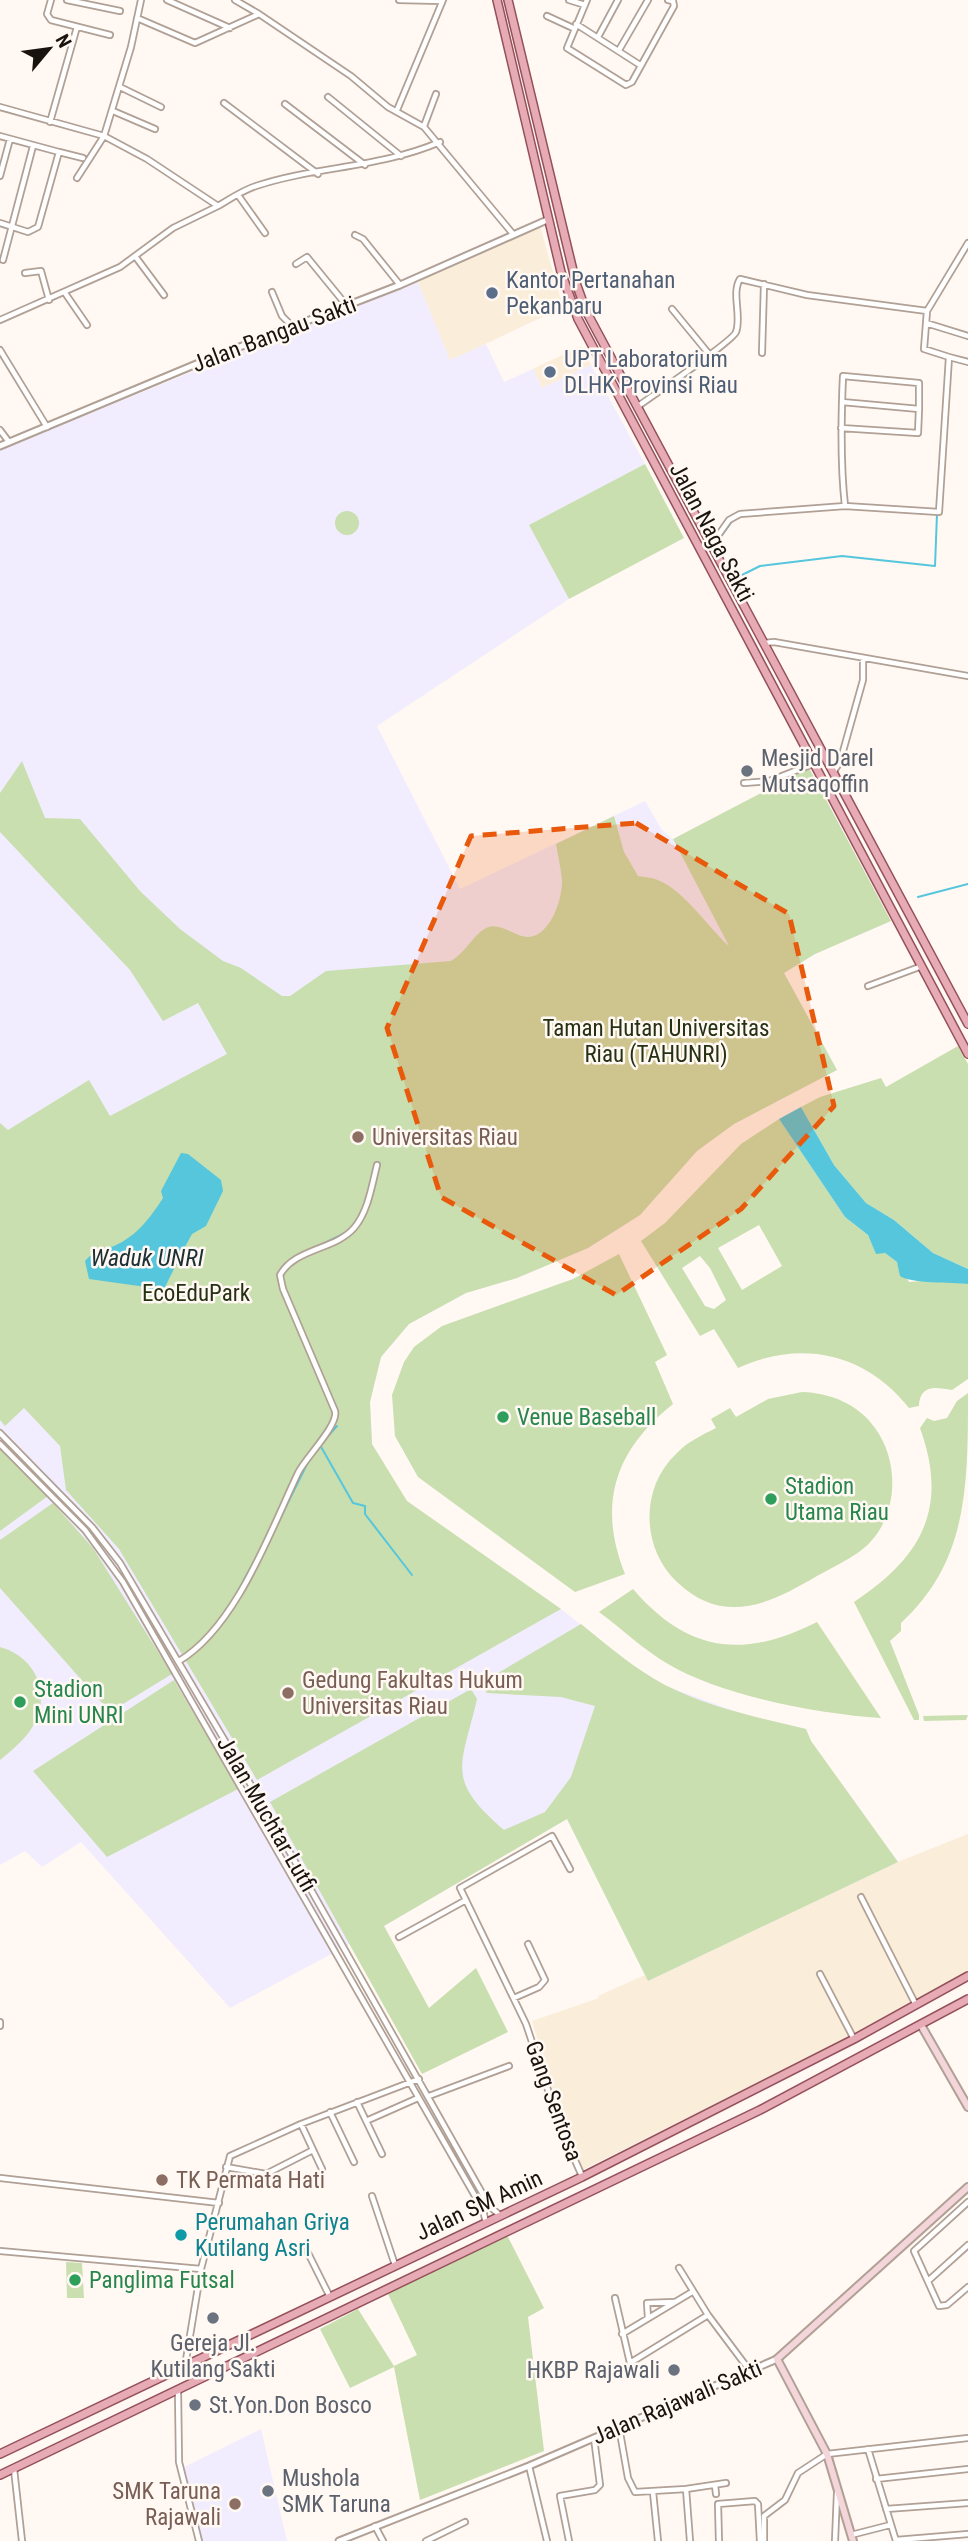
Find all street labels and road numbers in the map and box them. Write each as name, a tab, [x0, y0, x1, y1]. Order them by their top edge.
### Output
street label: Jalan Bangau Sakti	[188, 291, 360, 378]
street label: Jalan Naga Sakti	[664, 458, 759, 606]
street label: Jalan Muchtar Lutfi	[211, 1732, 322, 1897]
street label: Gang Sentosa	[519, 2037, 588, 2165]
street label: Jalan SM Amin	[412, 2164, 547, 2247]
street label: Jalan Rajawali Sakti	[588, 2355, 766, 2450]

